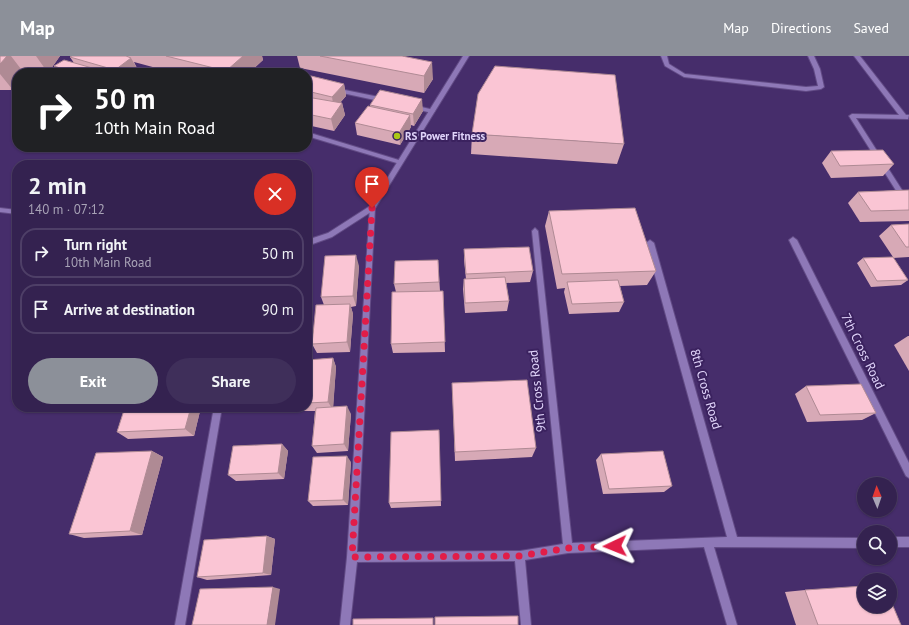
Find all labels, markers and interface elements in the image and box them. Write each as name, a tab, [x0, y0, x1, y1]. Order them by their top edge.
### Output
text: Map	[20, 16, 55, 40]
text: Map	[723, 19, 749, 37]
text: Directions	[771, 19, 831, 37]
text: Saved	[853, 19, 889, 37]
text: 50 m	[94, 80, 155, 117]
icon: right	[28, 84, 80, 136]
text: 10th Main Road	[94, 116, 215, 139]
place label: RS Power Fitness	[405, 129, 486, 143]
marker: RS Power Fitness	[392, 131, 402, 141]
pin	[355, 167, 389, 208]
text: 2 min	[28, 170, 87, 201]
button: close	[254, 173, 296, 215]
icon: arrive	[361, 173, 383, 195]
text: 140 m · 07:12	[28, 201, 105, 218]
text: Turn right	[64, 235, 127, 254]
icon: right	[30, 242, 52, 264]
text: 50 m	[261, 244, 294, 263]
text: 10th Main Road	[64, 254, 151, 271]
icon: arrive	[30, 298, 52, 320]
text: Arrive at destination	[64, 300, 195, 319]
text: 90 m	[261, 300, 294, 319]
street label: 7th Cross Road	[837, 310, 889, 392]
street label: 8th Cross Road	[686, 347, 726, 431]
street label: 9th Cross Road	[524, 349, 550, 433]
button: Exit	[28, 358, 158, 404]
button: Share	[166, 358, 296, 404]
north arrow	[857, 477, 897, 517]
map controls	[857, 477, 897, 613]
position arrow	[594, 525, 636, 567]
button: search	[857, 525, 897, 565]
button: layers	[857, 573, 897, 613]

